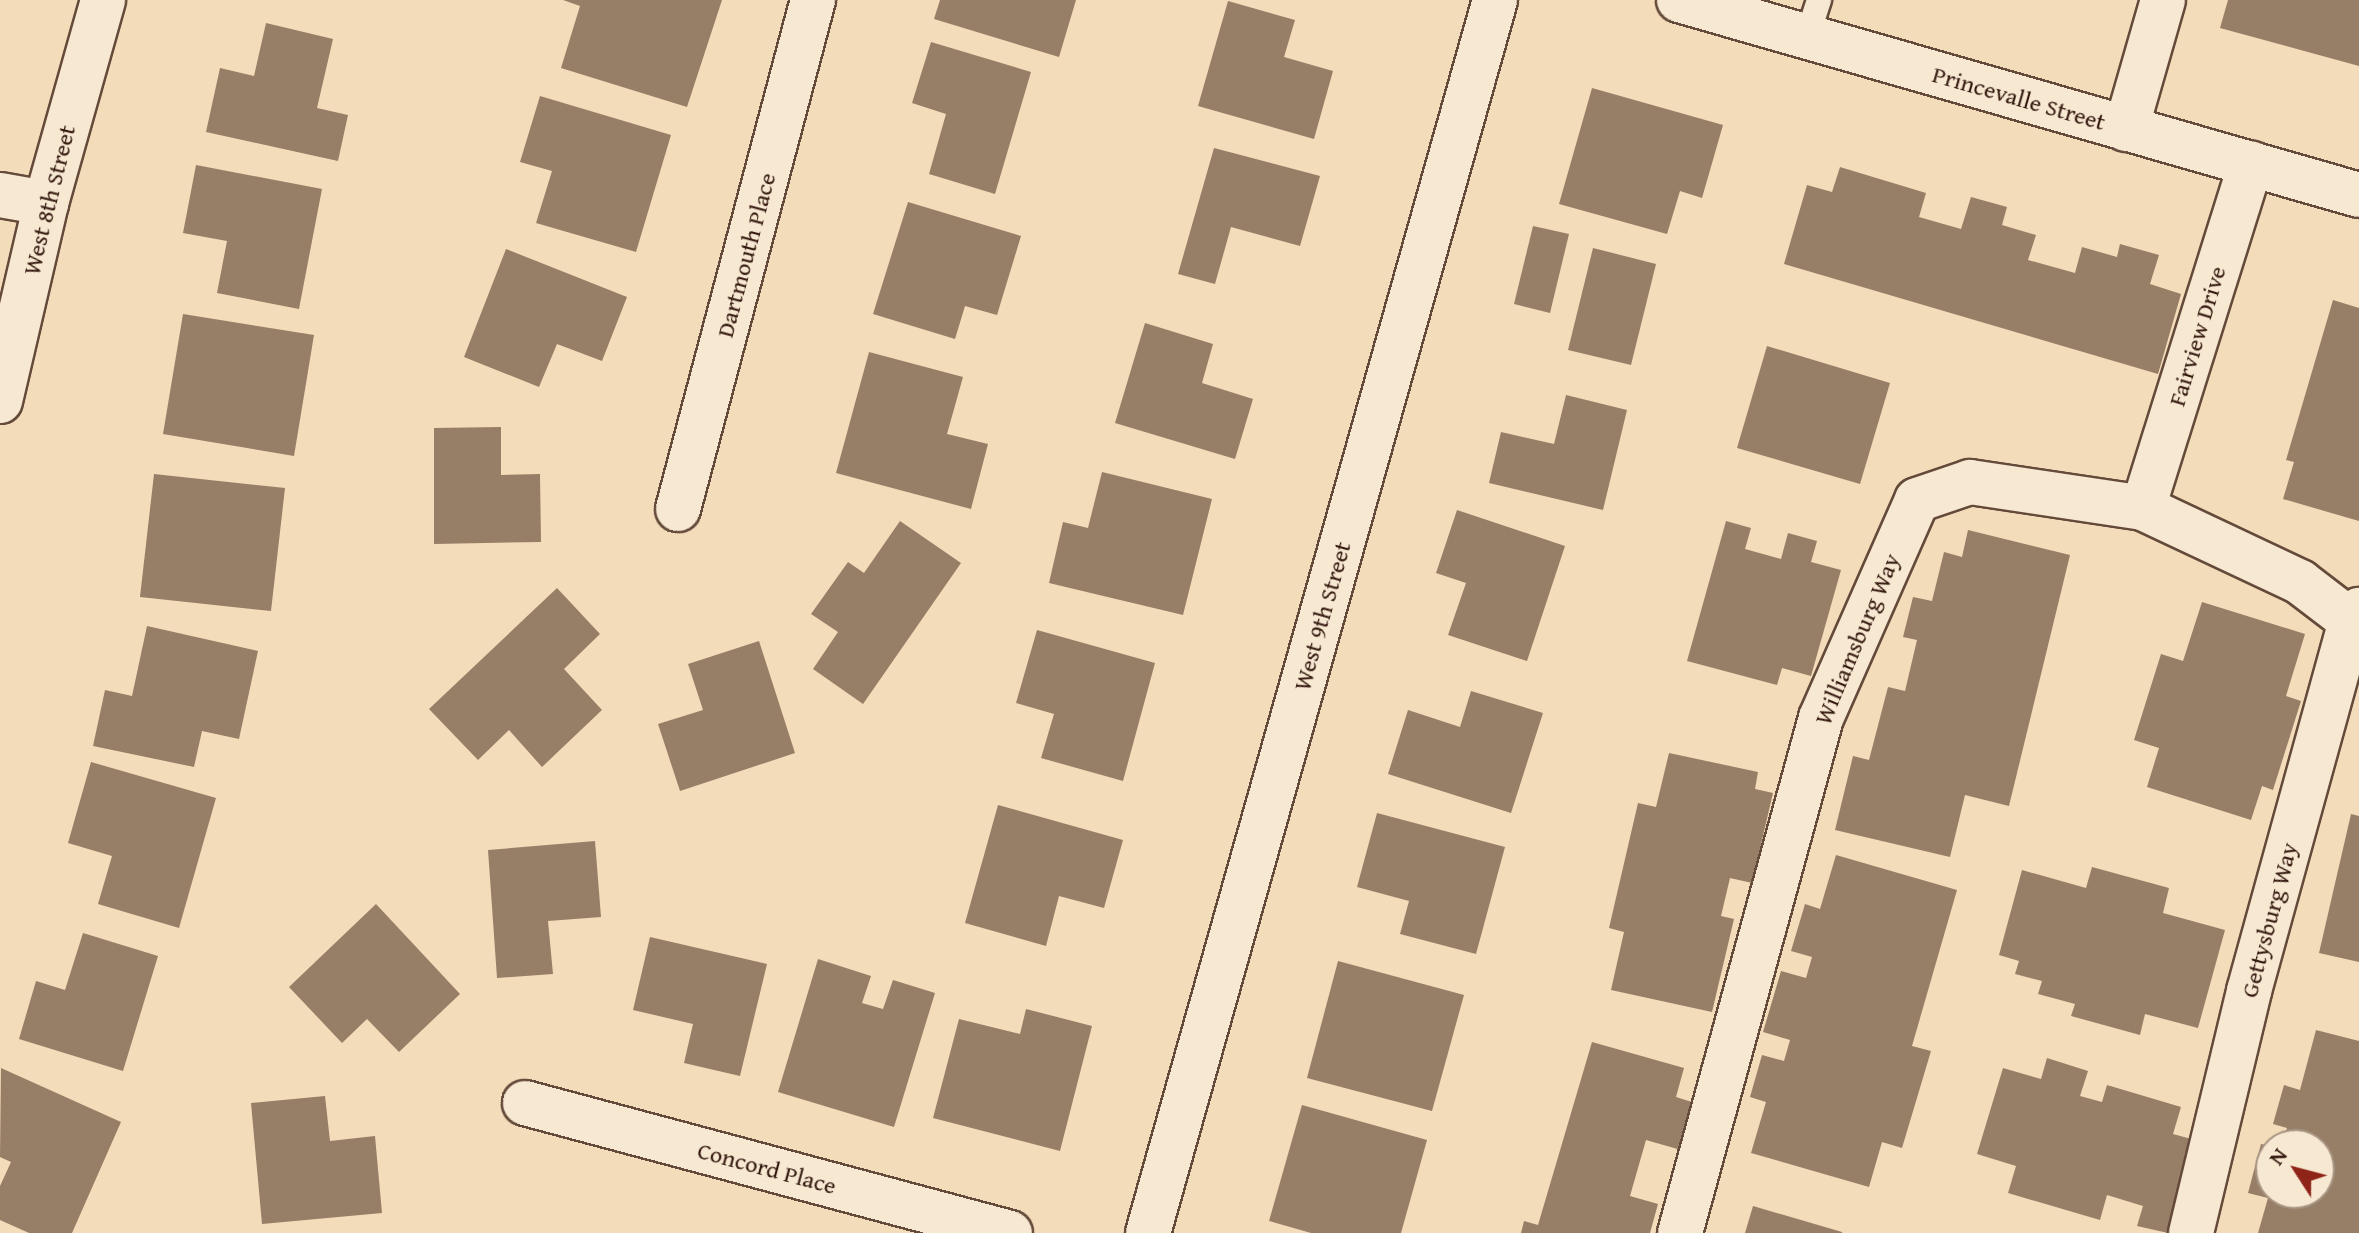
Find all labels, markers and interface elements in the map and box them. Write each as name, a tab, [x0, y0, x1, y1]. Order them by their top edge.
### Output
street label: Princevalle Street	[1929, 60, 2109, 136]
street label: West 8th Street	[16, 122, 82, 278]
street label: Dartmouth Place	[710, 170, 782, 340]
street label: Fairview Drive	[2162, 263, 2232, 409]
street label: West 9th Street	[1287, 538, 1357, 694]
street label: Williamsburg Way	[1808, 549, 1906, 729]
street label: Gettysburg Way	[2234, 839, 2304, 1001]
north arrow	[2255, 1129, 2335, 1209]
street label: Concord Place	[695, 1136, 839, 1200]
text: N	[2260, 1141, 2294, 1171]

